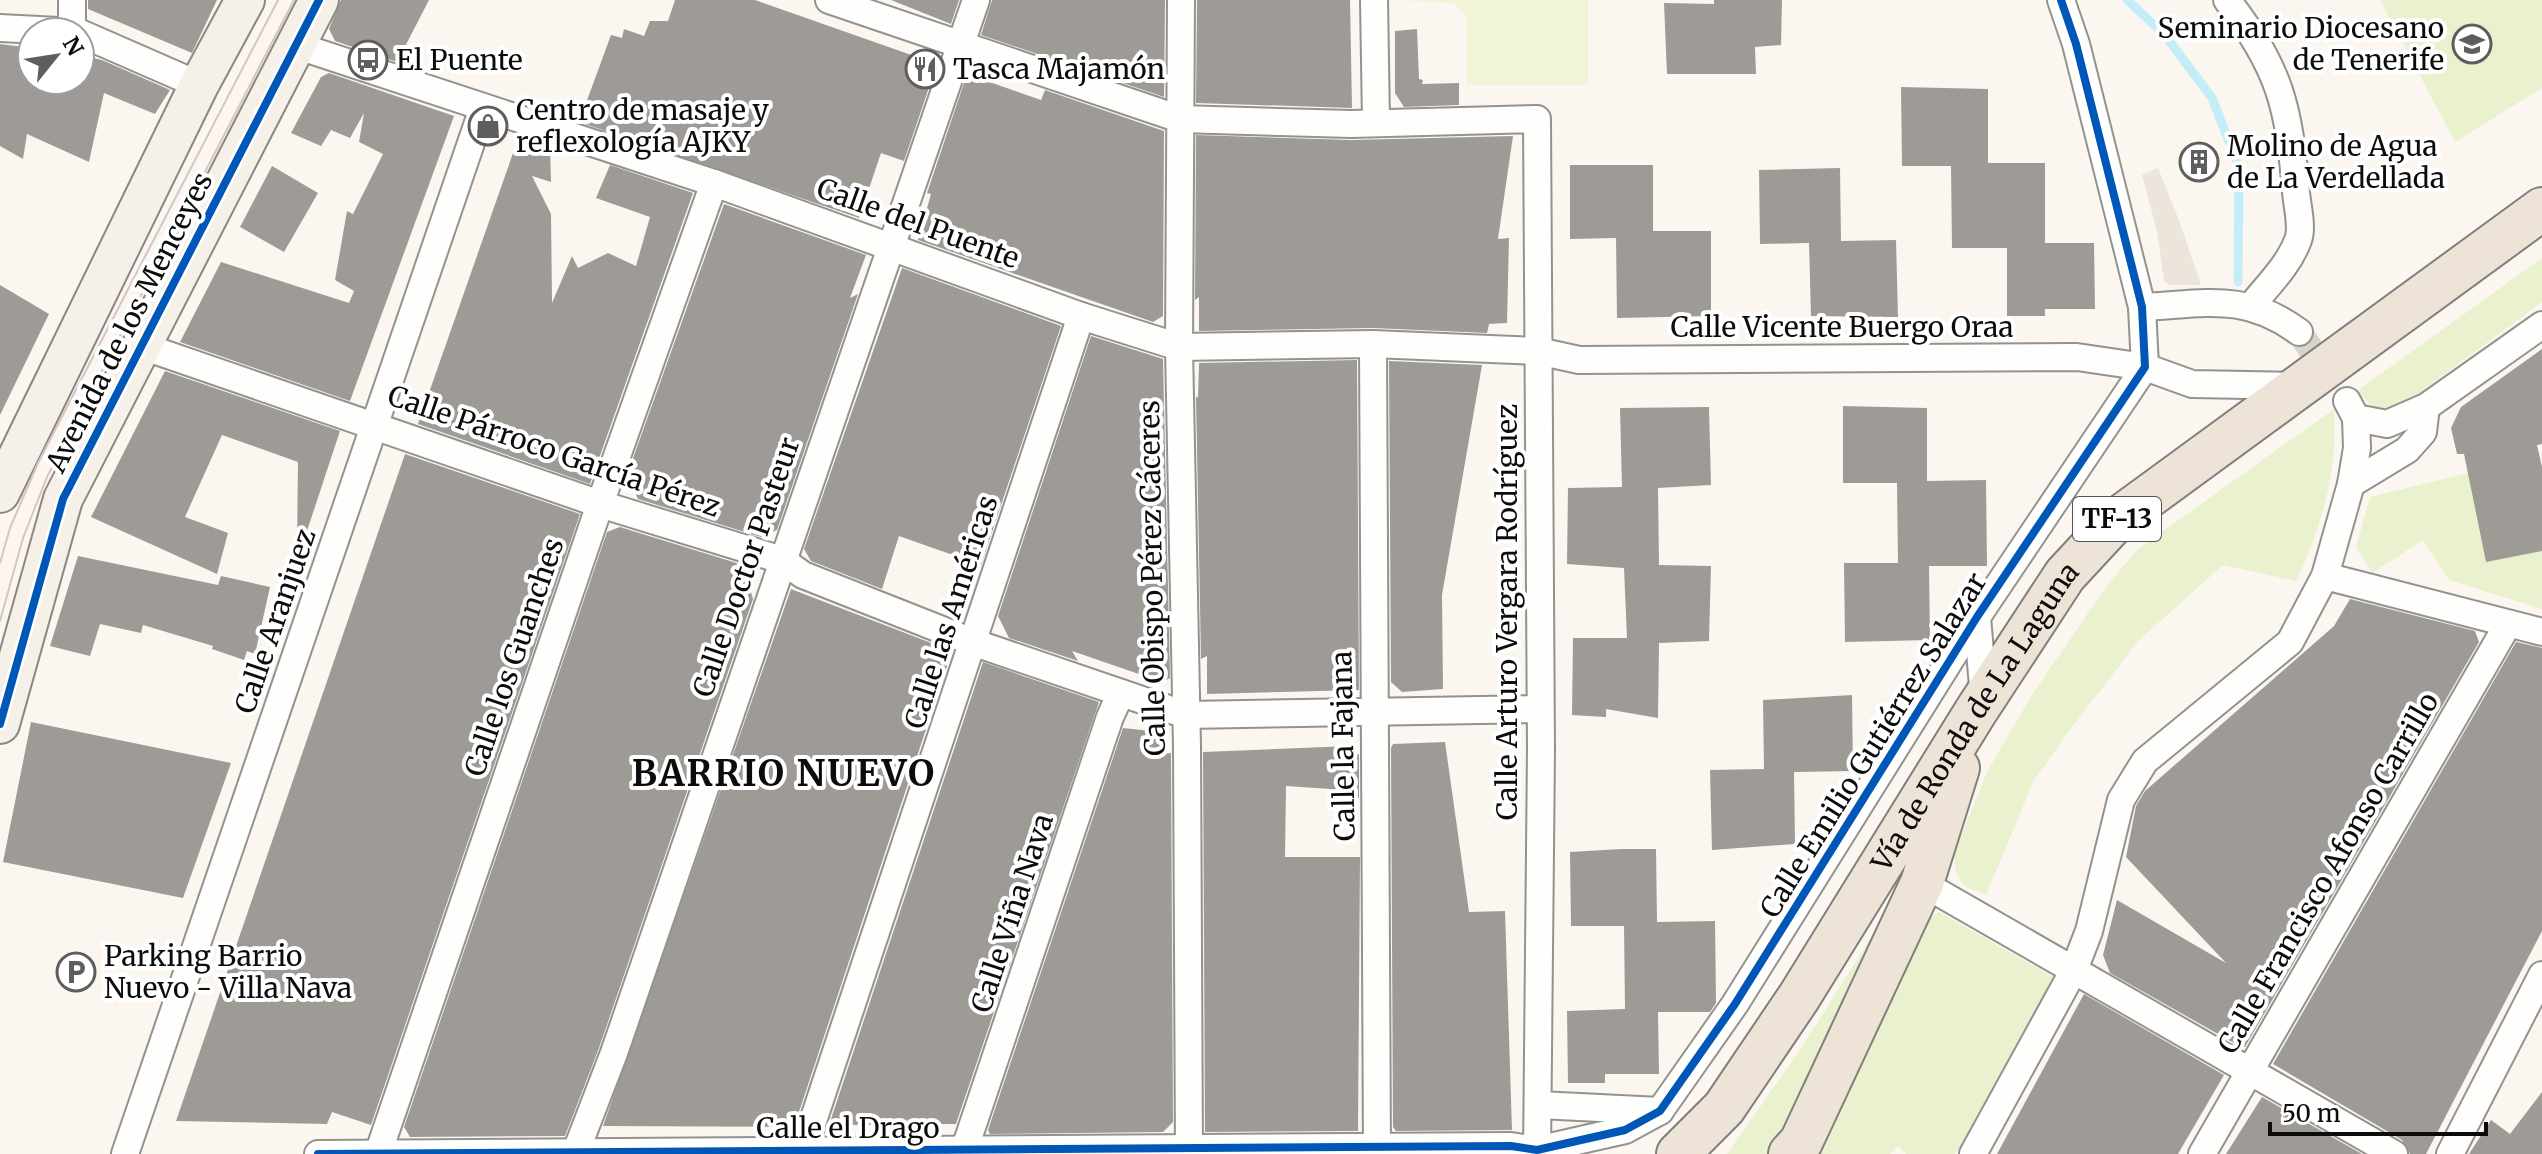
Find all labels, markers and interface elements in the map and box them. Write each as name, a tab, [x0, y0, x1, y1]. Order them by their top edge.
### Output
place label: Seminario Diocesano de Tenerife	[2158, 10, 2444, 78]
north arrow	[16, 16, 96, 96]
school or university icon: Seminario Diocesano de Tenerife	[2451, 23, 2493, 65]
text: N	[57, 31, 90, 61]
bus stop icon: El Puente	[347, 39, 389, 81]
place label: El Puente	[396, 42, 523, 78]
restaurant icon: Tasca Majamón	[904, 48, 946, 90]
place label: Tasca Majamón	[953, 51, 1165, 87]
place label: Centro de masaje y reflexología AJKY	[516, 92, 769, 160]
shop icon: Centro de masaje y reflexología AJKY	[467, 105, 509, 147]
place label: Molino de Agua de La Verdellada	[2227, 128, 2445, 196]
building icon: Molino de Agua de La Verdellada	[2178, 141, 2220, 183]
street label: Avenida de los Menceyes	[37, 166, 220, 479]
street label: Calle del Puente	[812, 170, 1024, 276]
street label: Calle Vicente Buergo Oraa	[1670, 309, 2014, 345]
street label: Calle Párroco García Pérez	[383, 377, 725, 525]
street label: Calle Obispo Pérez Cáceres	[1131, 400, 1173, 756]
street label: Calle Arturo Vergara Rodríguez	[1489, 404, 1525, 820]
street label: Calle Doctor Pasteur	[685, 432, 807, 702]
street label: Calle las Américas	[896, 491, 1006, 733]
road number: TF-13	[2073, 497, 2161, 541]
street label: Calle Aranjuez	[227, 524, 323, 718]
street label: Calle los Guanches	[456, 533, 572, 781]
street label: Vía de Ronda de La Laguna	[1863, 554, 2086, 879]
street label: Calle Emilio Gutiérrez Salazar	[1752, 566, 1994, 924]
street label: Calle la Fajana	[1323, 651, 1363, 841]
street label: Calle Francisco Afonso Carrillo	[2210, 686, 2446, 1060]
district label: BARRIO NUEVO	[632, 751, 936, 796]
street label: Calle Viña Nava	[963, 809, 1061, 1017]
place label: Parking Barrio Nuevo - Villa Nava	[104, 938, 352, 1006]
parking icon: Parking Barrio Nuevo - Villa Nava	[55, 951, 97, 993]
scale bar	[2270, 1086, 2486, 1136]
text: 50 m	[2282, 1098, 2341, 1129]
street label: Calle el Drago	[756, 1110, 940, 1146]

